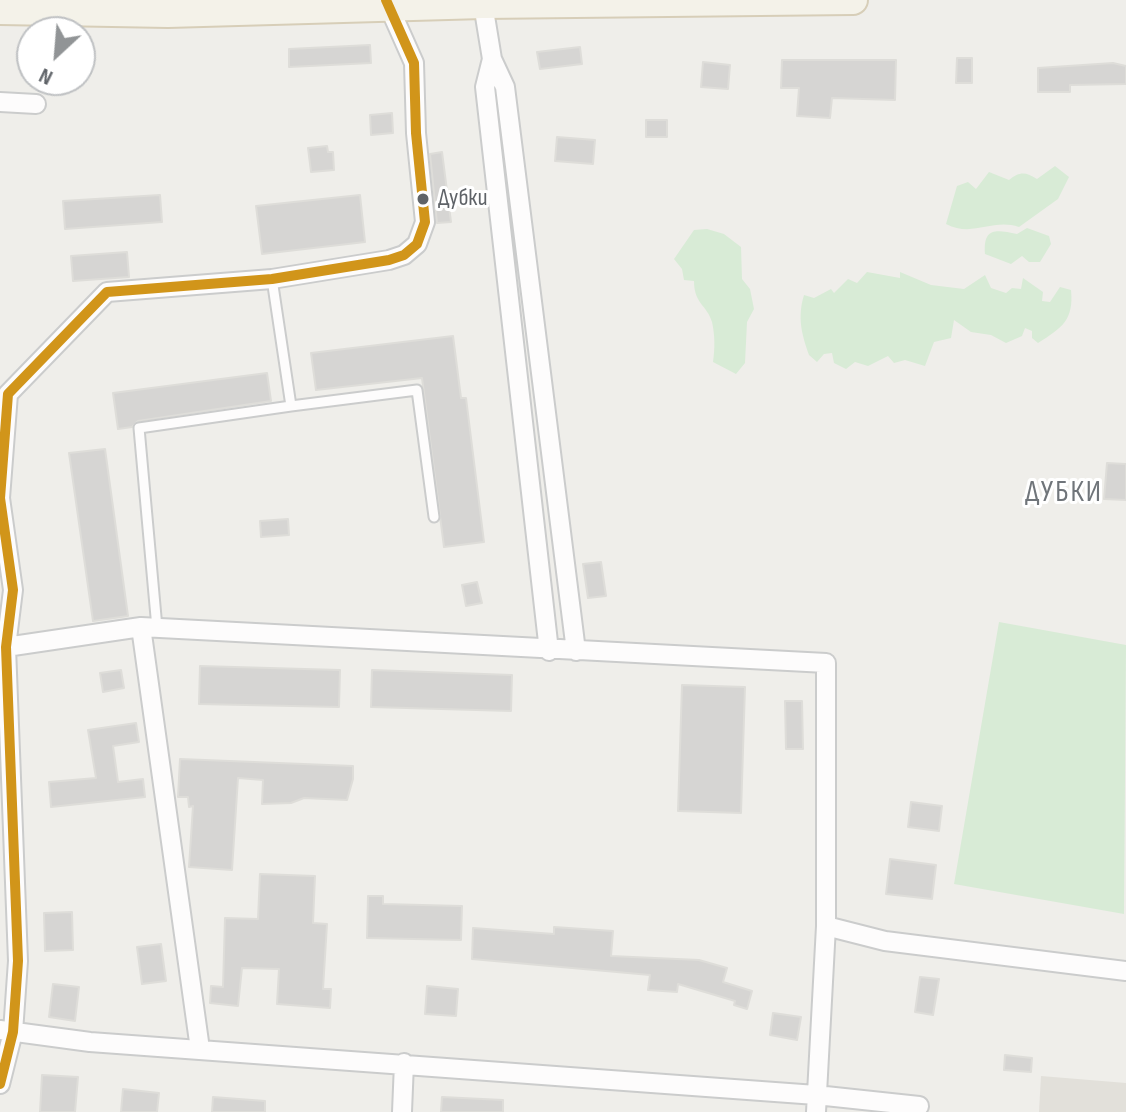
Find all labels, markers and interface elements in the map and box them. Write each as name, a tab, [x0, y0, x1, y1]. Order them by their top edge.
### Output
north arrow	[16, 16, 96, 96]
text: N	[35, 62, 57, 91]
place label: Дубки	[438, 185, 487, 213]
marker: Дубки	[415, 191, 431, 207]
district label: ДУБКИ	[1025, 475, 1103, 511]

